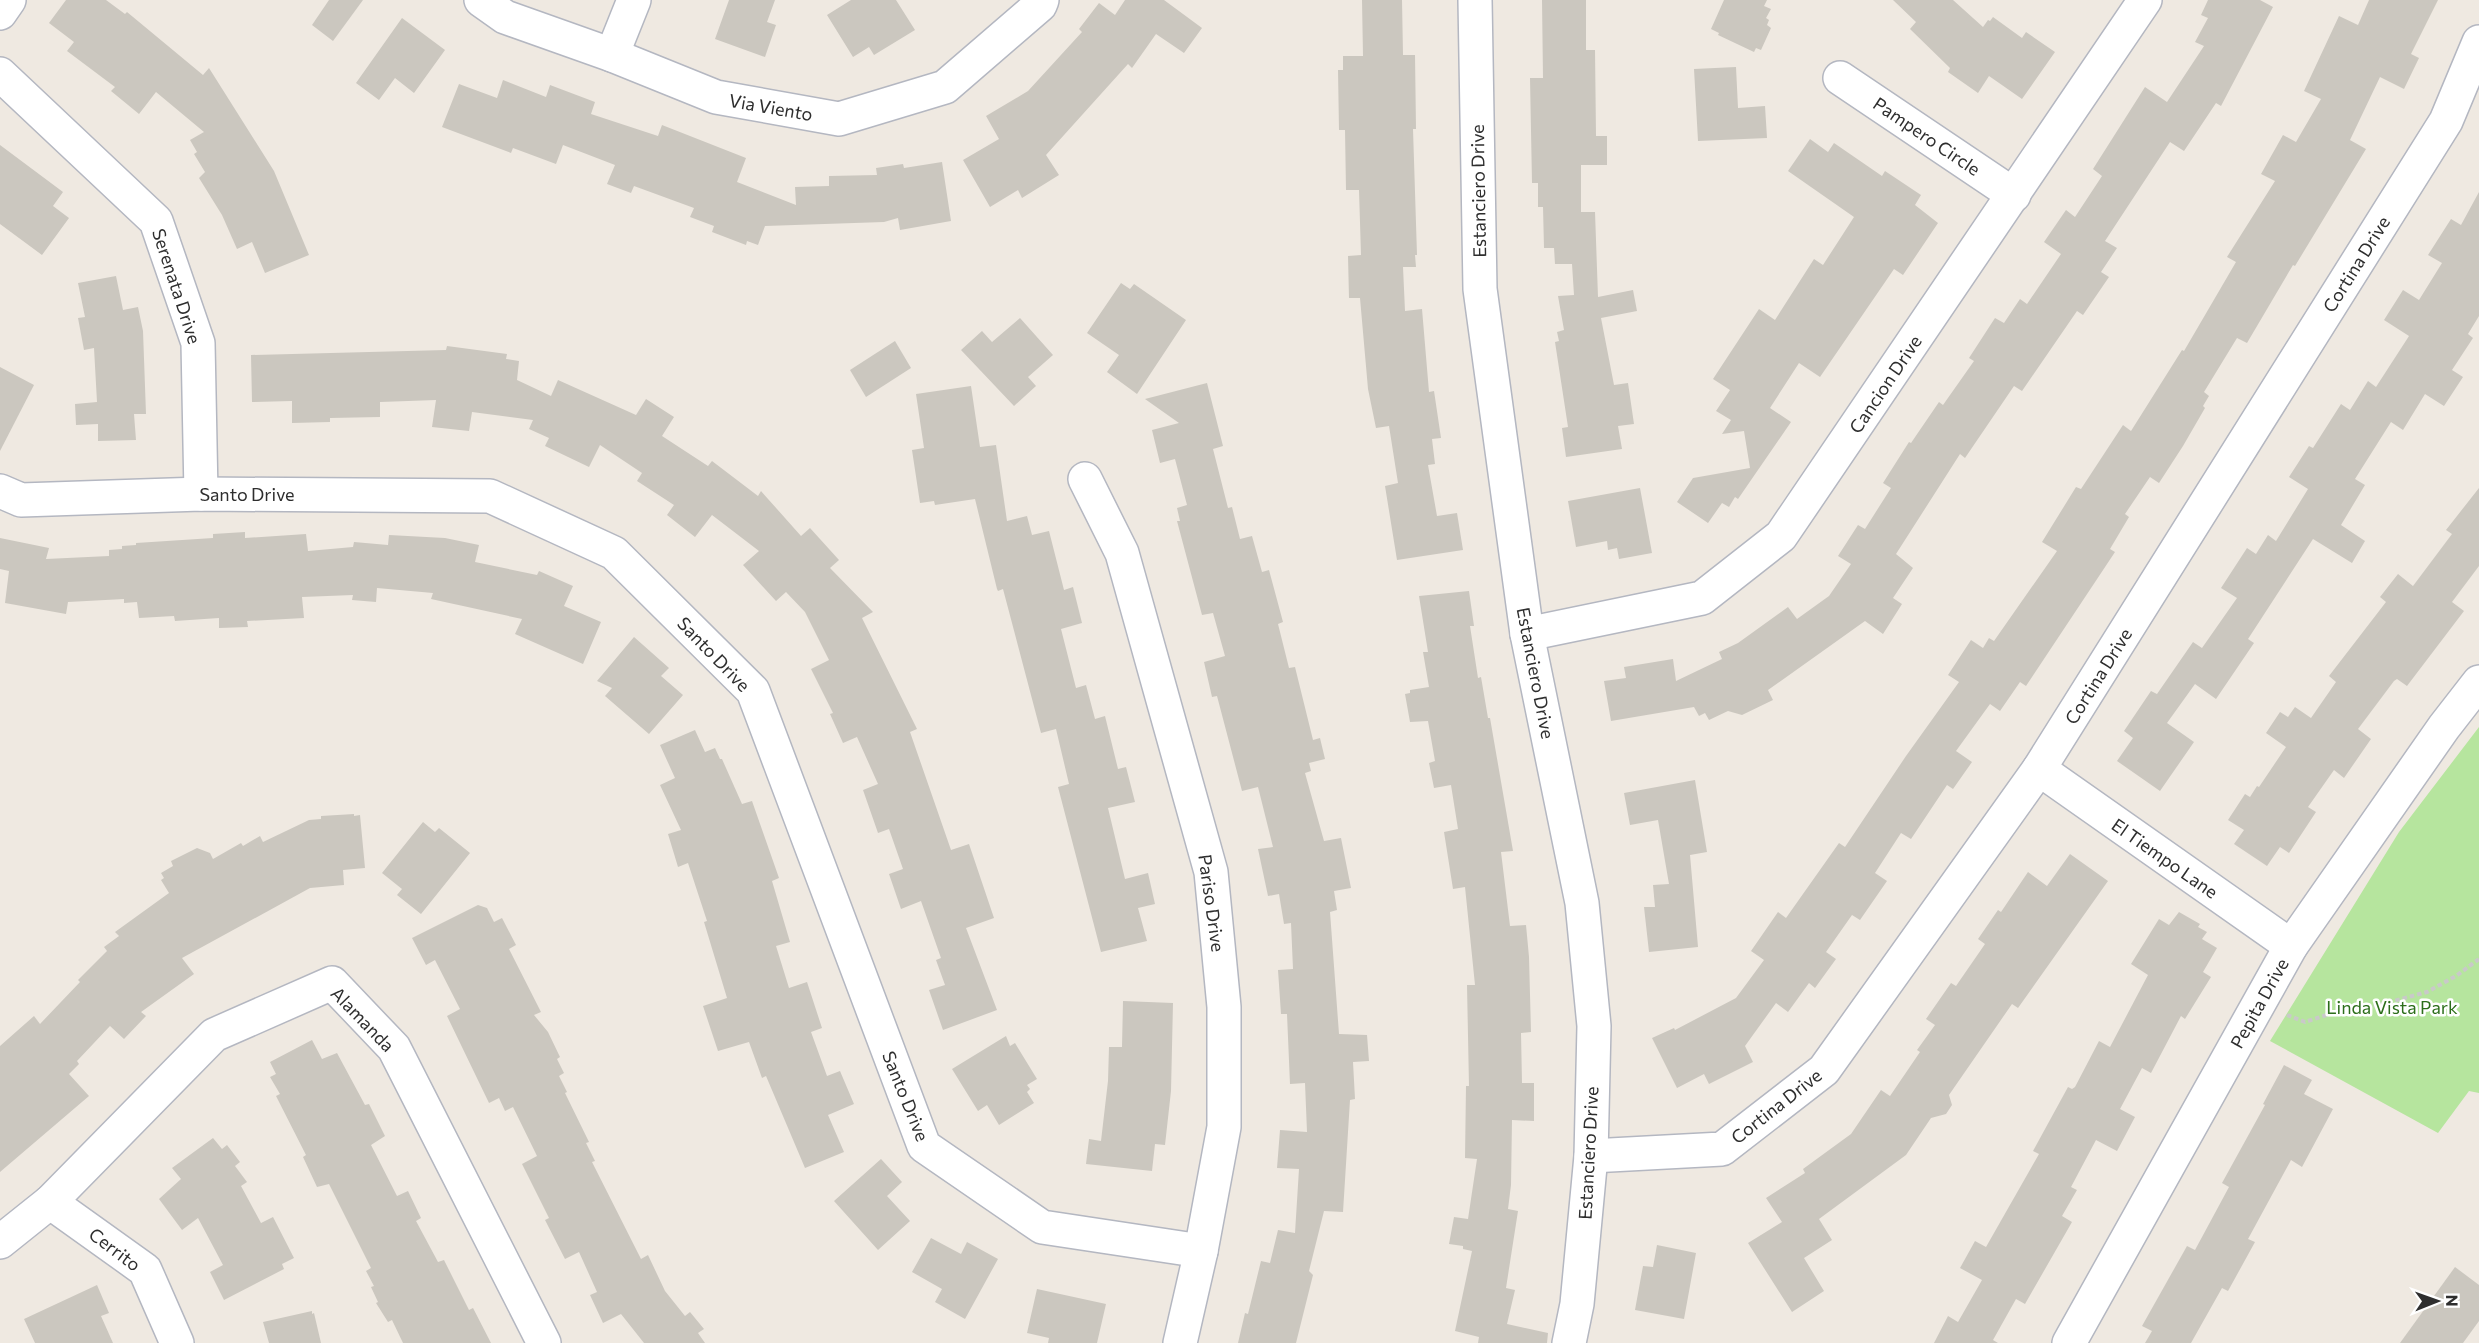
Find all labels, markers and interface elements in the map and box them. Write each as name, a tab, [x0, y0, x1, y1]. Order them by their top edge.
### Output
street label: Via Viento	[727, 89, 815, 125]
street label: Pampero Circle	[1869, 92, 1985, 180]
street label: Estanciero Drive	[1466, 124, 1490, 258]
street label: Cortina Drive	[2318, 212, 2394, 316]
street label: Serenata Drive	[148, 226, 206, 346]
street label: Cancion Drive	[1844, 331, 1926, 437]
street label: Santo Drive	[199, 483, 295, 505]
street label: Estanciero Drive	[1512, 605, 1560, 741]
street label: Santo Drive	[673, 612, 755, 696]
street label: Cortina Drive	[2060, 624, 2136, 728]
street label: El Tiempo Lane	[2108, 813, 2222, 903]
street label: Pariso Drive	[1194, 853, 1230, 953]
street label: Pepita Drive	[2225, 954, 2293, 1052]
street label: Alamanda	[327, 982, 399, 1056]
park label: Linda Vista Park	[2326, 996, 2458, 1018]
street label: Santo Drive	[878, 1048, 934, 1144]
street label: Cortina Drive	[1726, 1064, 1826, 1148]
street label: Estanciero Drive	[1574, 1086, 1602, 1220]
street label: Cerrito	[85, 1223, 145, 1275]
north arrow	[2407, 1271, 2467, 1331]
text: N	[2443, 1295, 2462, 1307]

